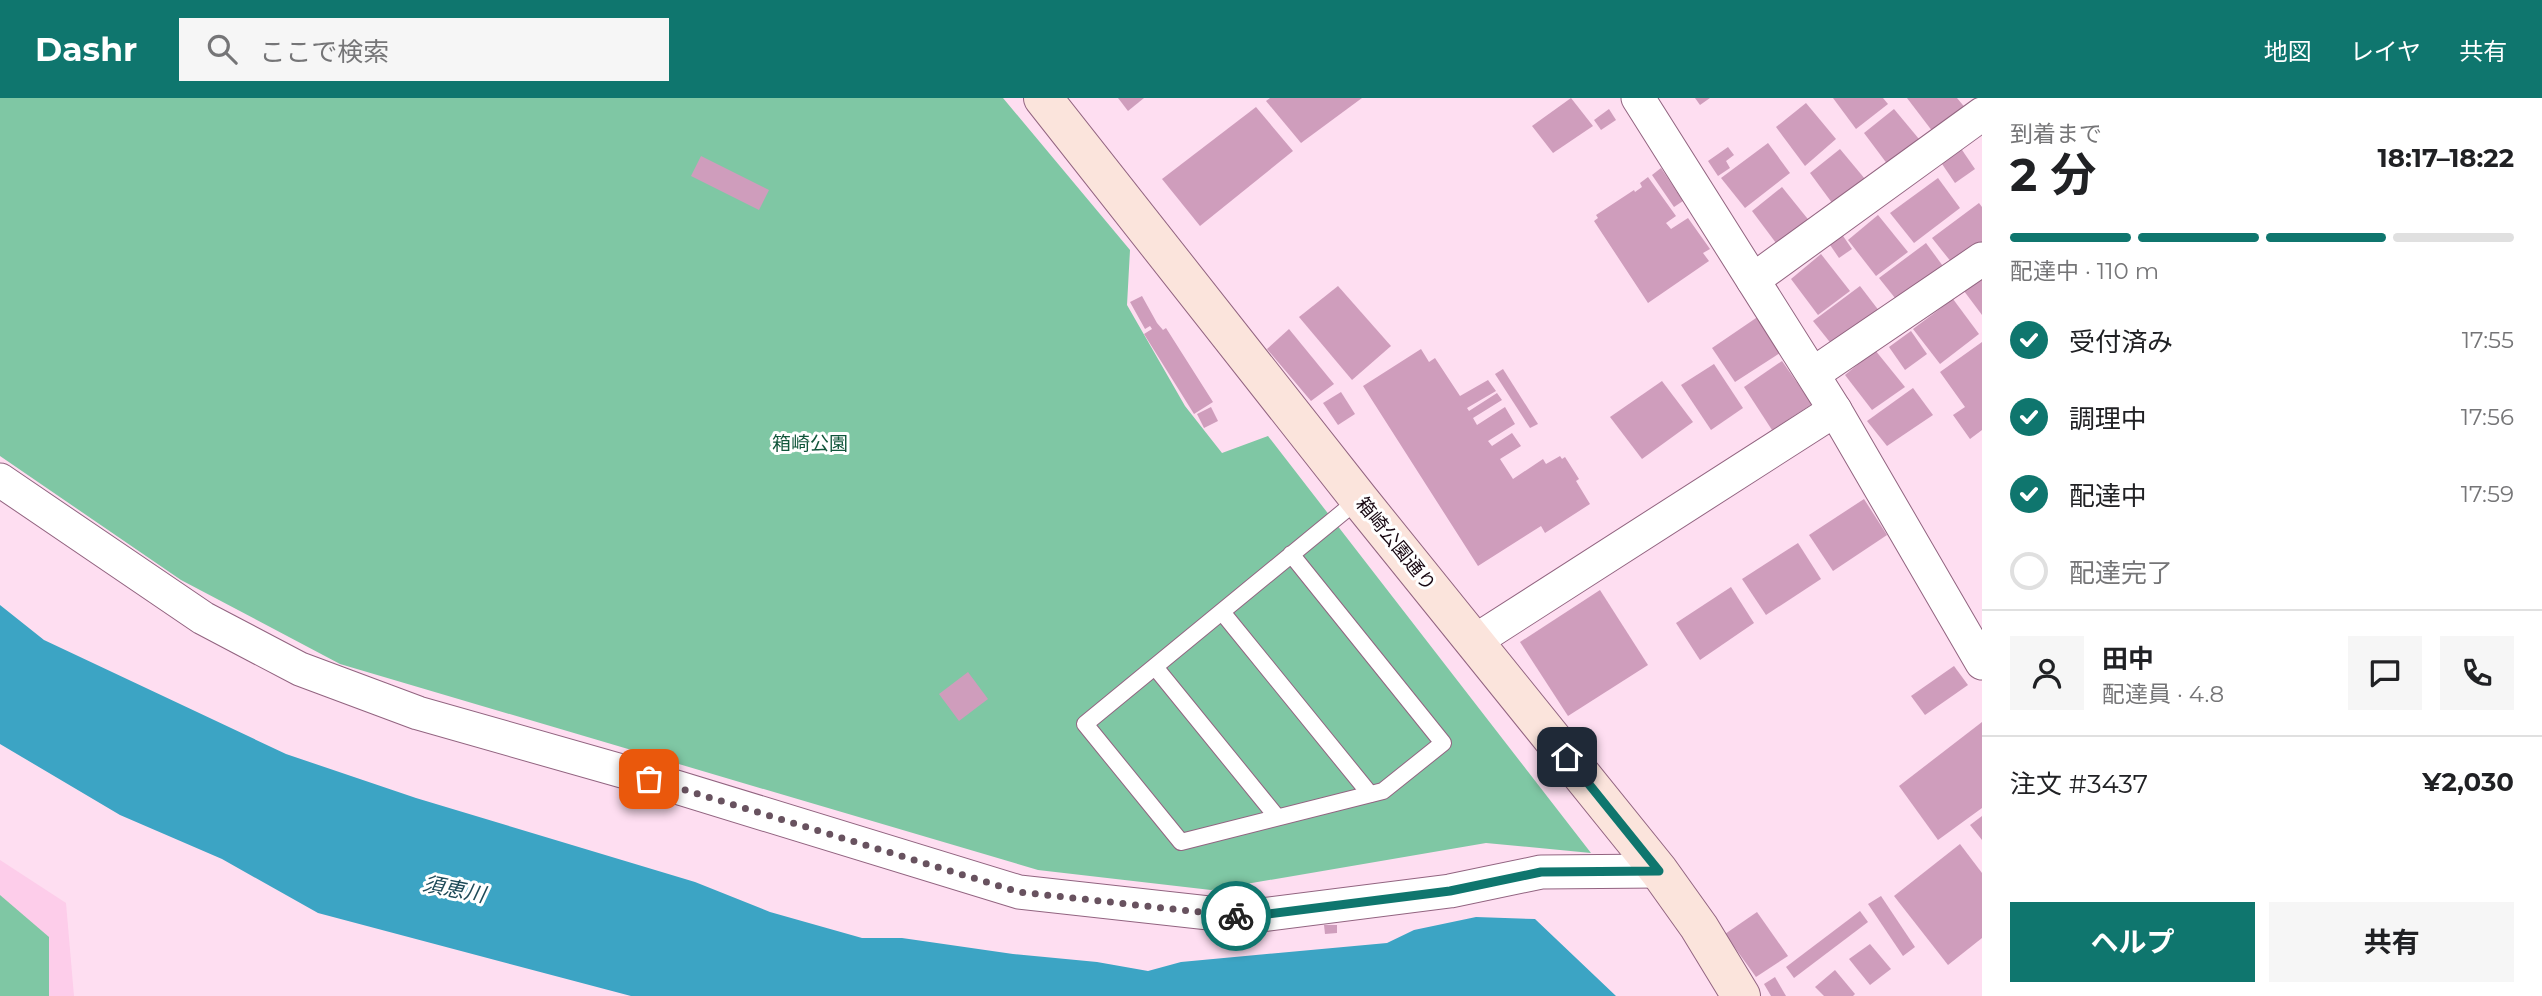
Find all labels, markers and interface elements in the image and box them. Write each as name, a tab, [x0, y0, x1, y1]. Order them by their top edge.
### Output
search box	[179, 18, 669, 81]
text: Dashr	[35, 29, 137, 69]
icon: search	[203, 30, 241, 68]
text: ここで検索	[259, 36, 389, 68]
text: 地図	[2264, 37, 2312, 66]
text: レイヤ	[2350, 37, 2421, 66]
text: 共有	[2459, 37, 2507, 66]
text: 到着まで	[2010, 120, 2102, 148]
text: 18:17–18:22	[2378, 142, 2514, 174]
text: 2 分	[2010, 146, 2096, 203]
text: 配達中 · 110 m	[2010, 257, 2159, 285]
icon: check	[2010, 321, 2048, 359]
text: 受付済み	[2069, 326, 2173, 358]
text: 17:55	[2462, 326, 2514, 354]
icon: check	[2010, 398, 2048, 436]
text: 調理中	[2069, 403, 2147, 435]
text: 17:56	[2461, 403, 2514, 431]
park label: 箱崎公園	[772, 432, 848, 455]
icon: check	[2010, 475, 2048, 513]
text: 配達中	[2069, 480, 2147, 512]
text: 17:59	[2461, 480, 2514, 508]
street label: 箱崎公園通り	[1351, 492, 1441, 596]
text: 配達完了	[2069, 557, 2173, 589]
button: person	[2010, 636, 2084, 710]
button: chat	[2348, 636, 2422, 710]
button: phone	[2440, 636, 2514, 710]
text: 田中	[2102, 643, 2154, 675]
text: 配達員 · 4.8	[2102, 680, 2224, 708]
pin	[1537, 727, 1597, 787]
icon: home	[1548, 738, 1586, 776]
pin	[619, 749, 679, 809]
icon: bag	[630, 760, 668, 798]
text: ¥2,030	[2422, 766, 2514, 798]
text: 注文 #3437	[2010, 768, 2148, 800]
water label: 須恵川	[421, 871, 489, 908]
courier	[1201, 881, 1271, 951]
icon: bike	[1217, 897, 1255, 935]
button: ヘルプ	[2010, 902, 2255, 982]
button: 共有	[2269, 902, 2514, 982]

